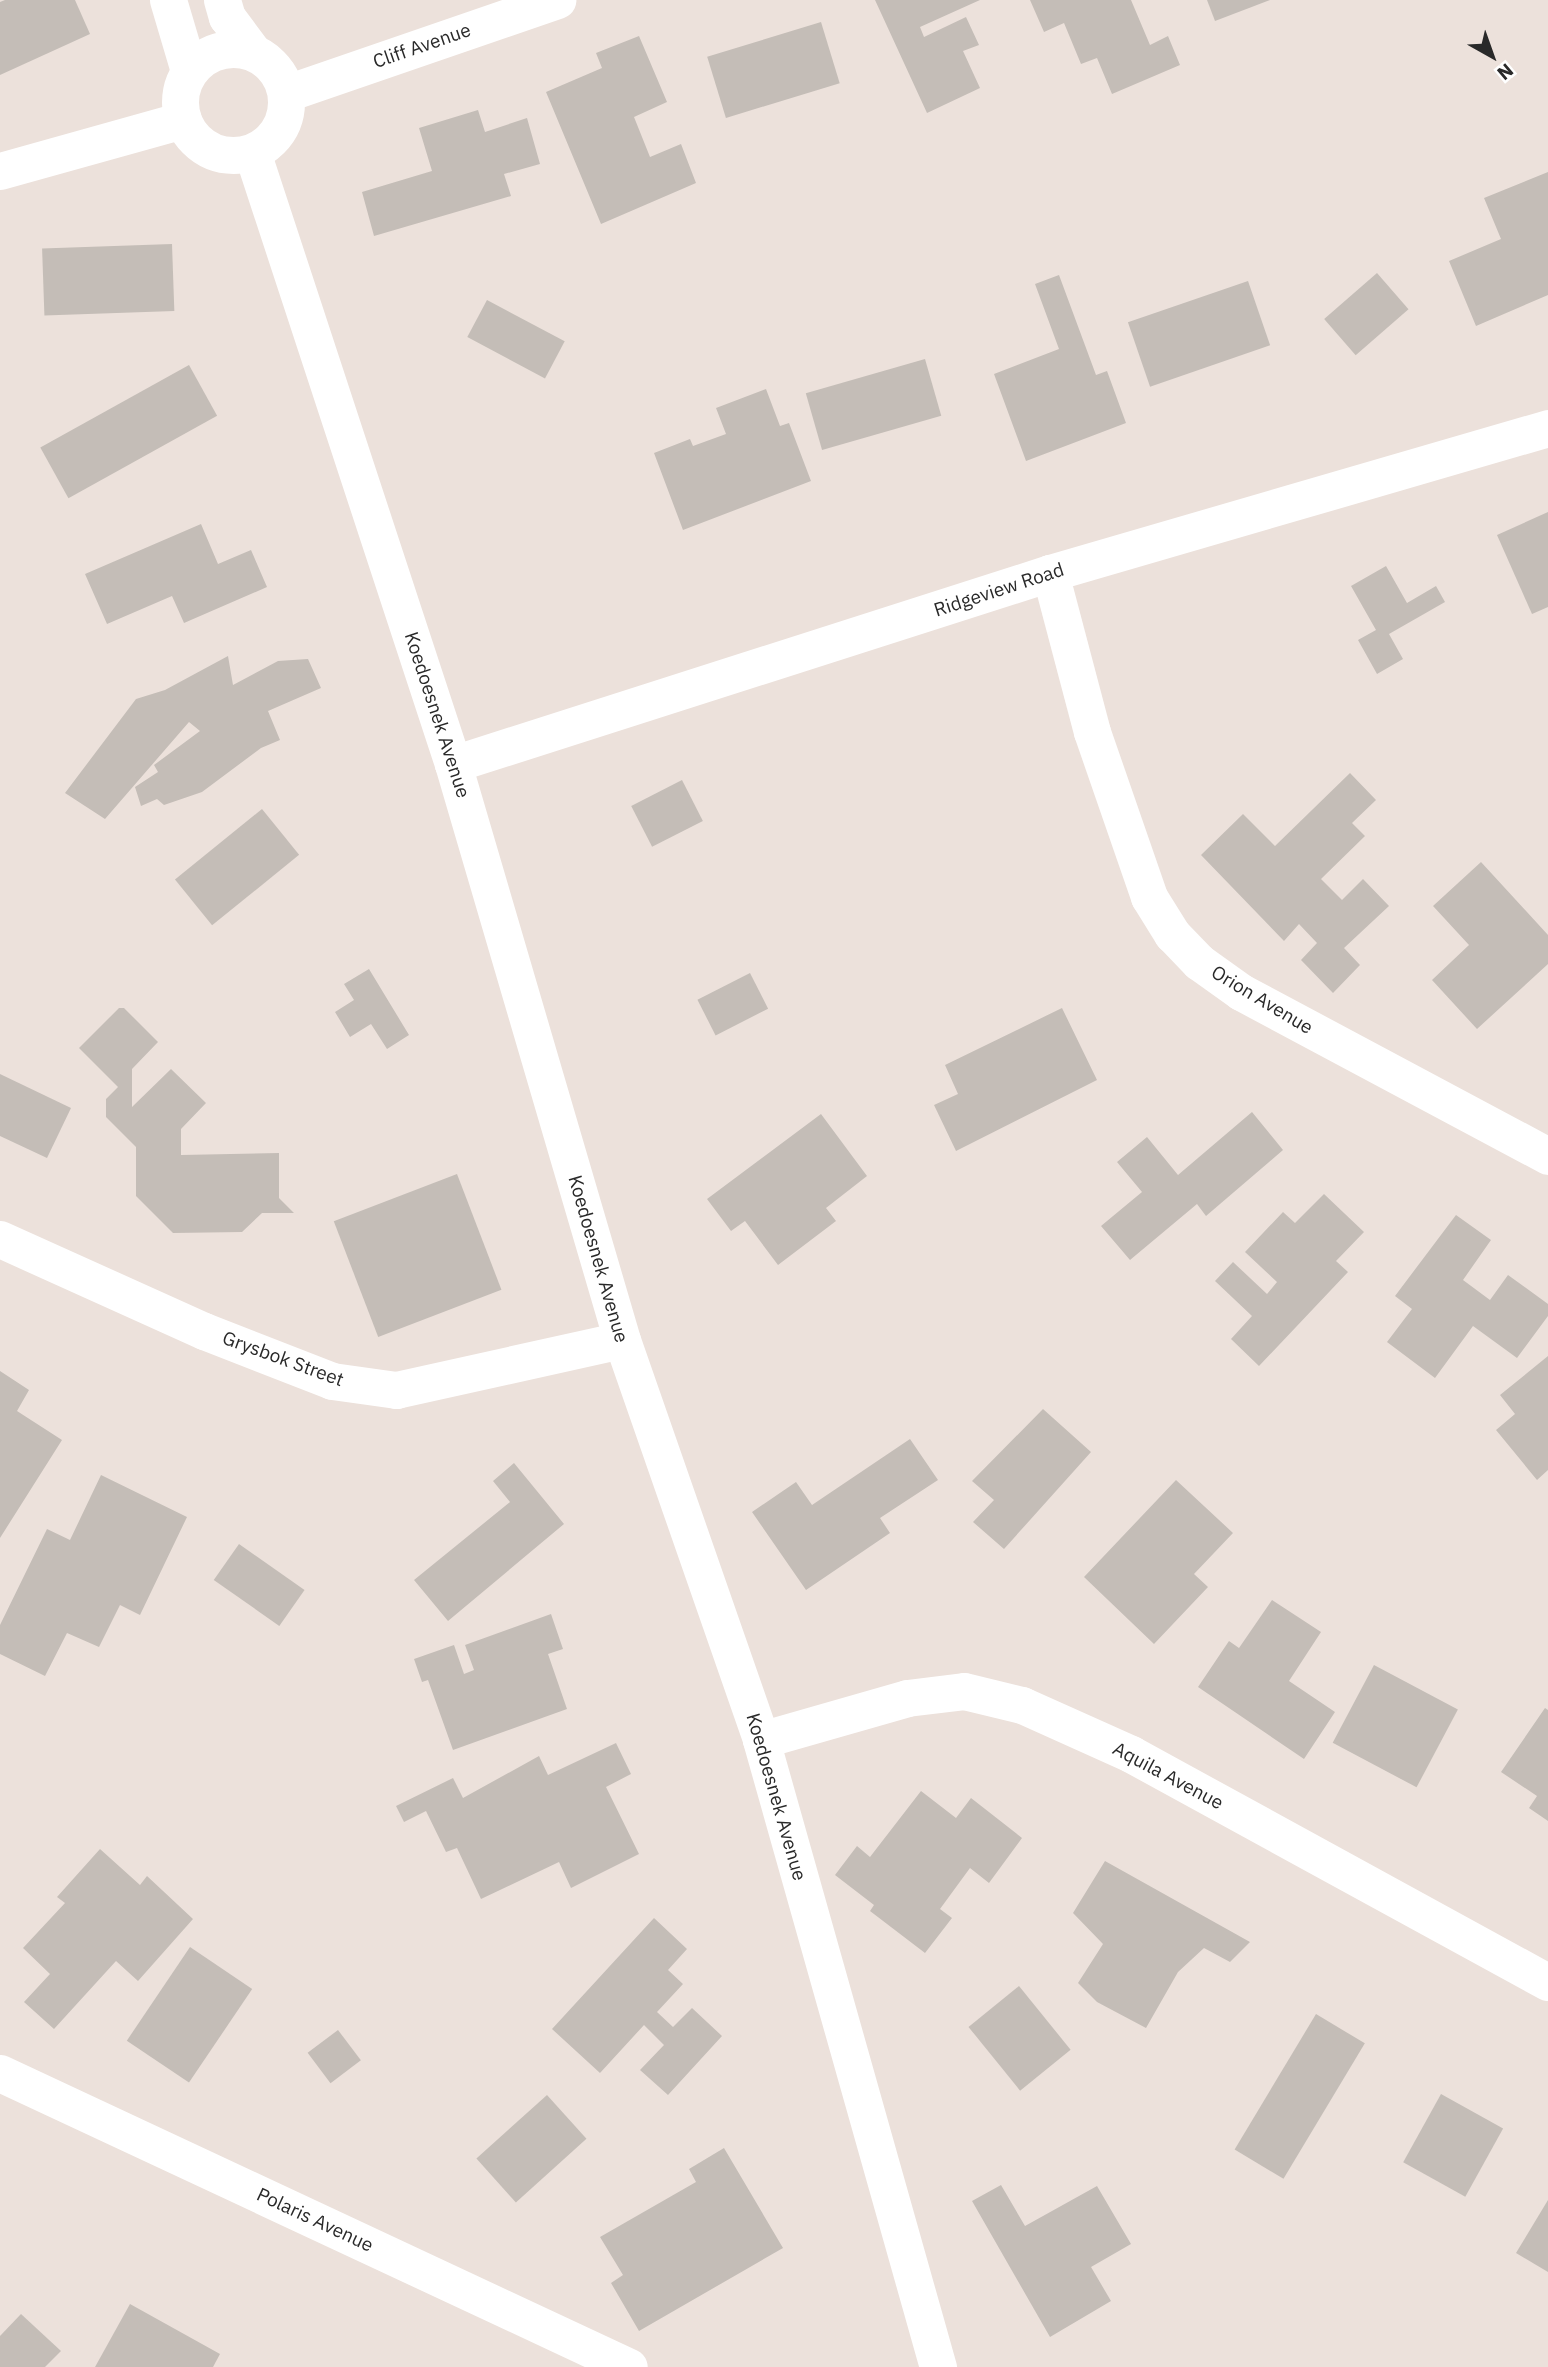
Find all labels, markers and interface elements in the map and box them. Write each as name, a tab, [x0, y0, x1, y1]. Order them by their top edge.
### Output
street label: Cliff Avenue	[370, 19, 474, 73]
north arrow	[1457, 21, 1527, 91]
text: N	[1493, 58, 1518, 86]
street label: Ridgeview Road	[931, 558, 1067, 622]
street label: Koedoesnek Avenue	[399, 629, 475, 801]
street label: Orion Avenue	[1207, 961, 1317, 1039]
street label: Koedoesnek Avenue	[563, 1173, 633, 1345]
street label: Grysbok Street	[219, 1327, 347, 1391]
street label: Koedoesnek Avenue	[741, 1711, 811, 1883]
street label: Aquila Avenue	[1109, 1737, 1227, 1815]
street label: Polaris Avenue	[253, 2183, 377, 2257]

